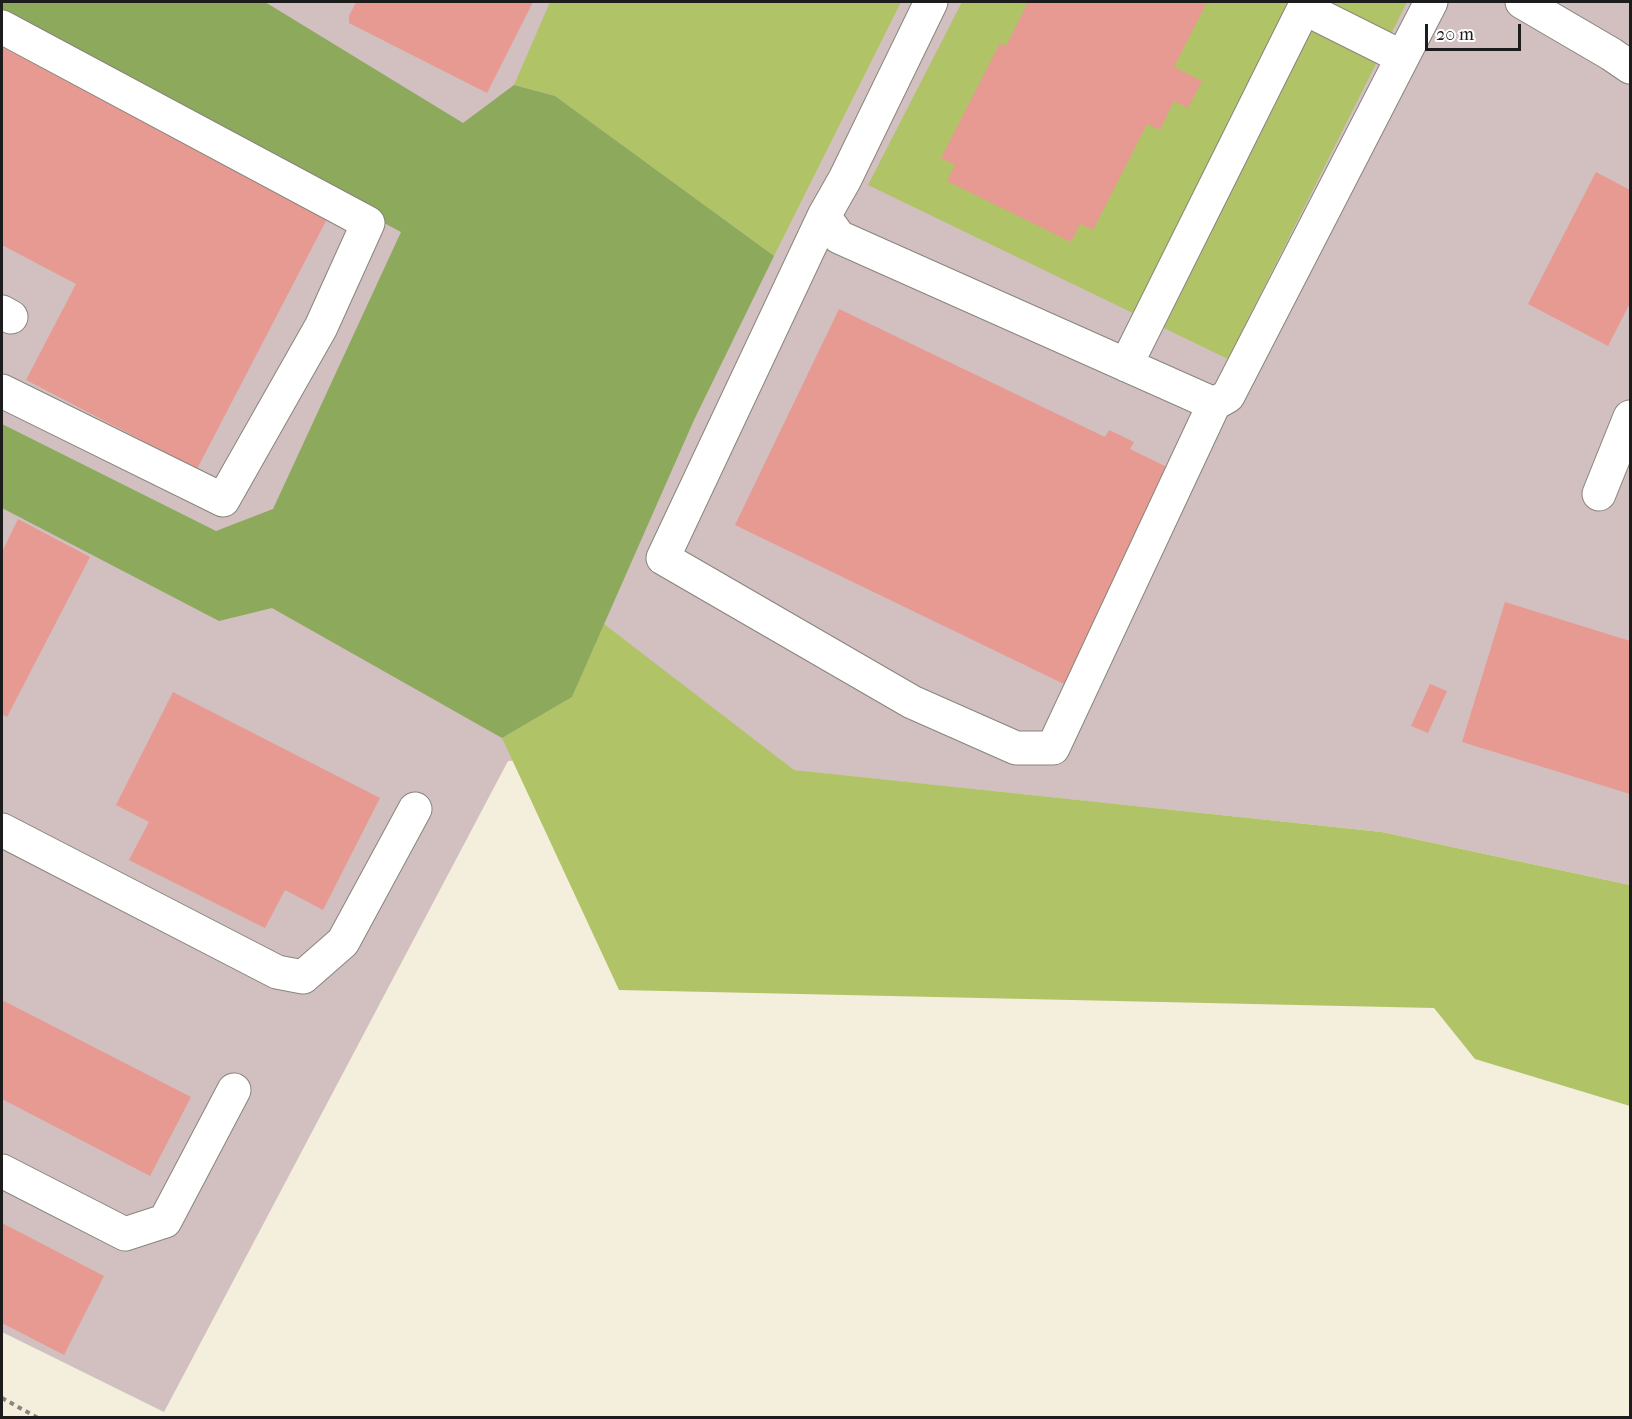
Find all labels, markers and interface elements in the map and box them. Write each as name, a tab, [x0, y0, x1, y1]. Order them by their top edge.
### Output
scale bar	[1428, 12, 1524, 50]
text: 20 m	[1436, 24, 1474, 45]

